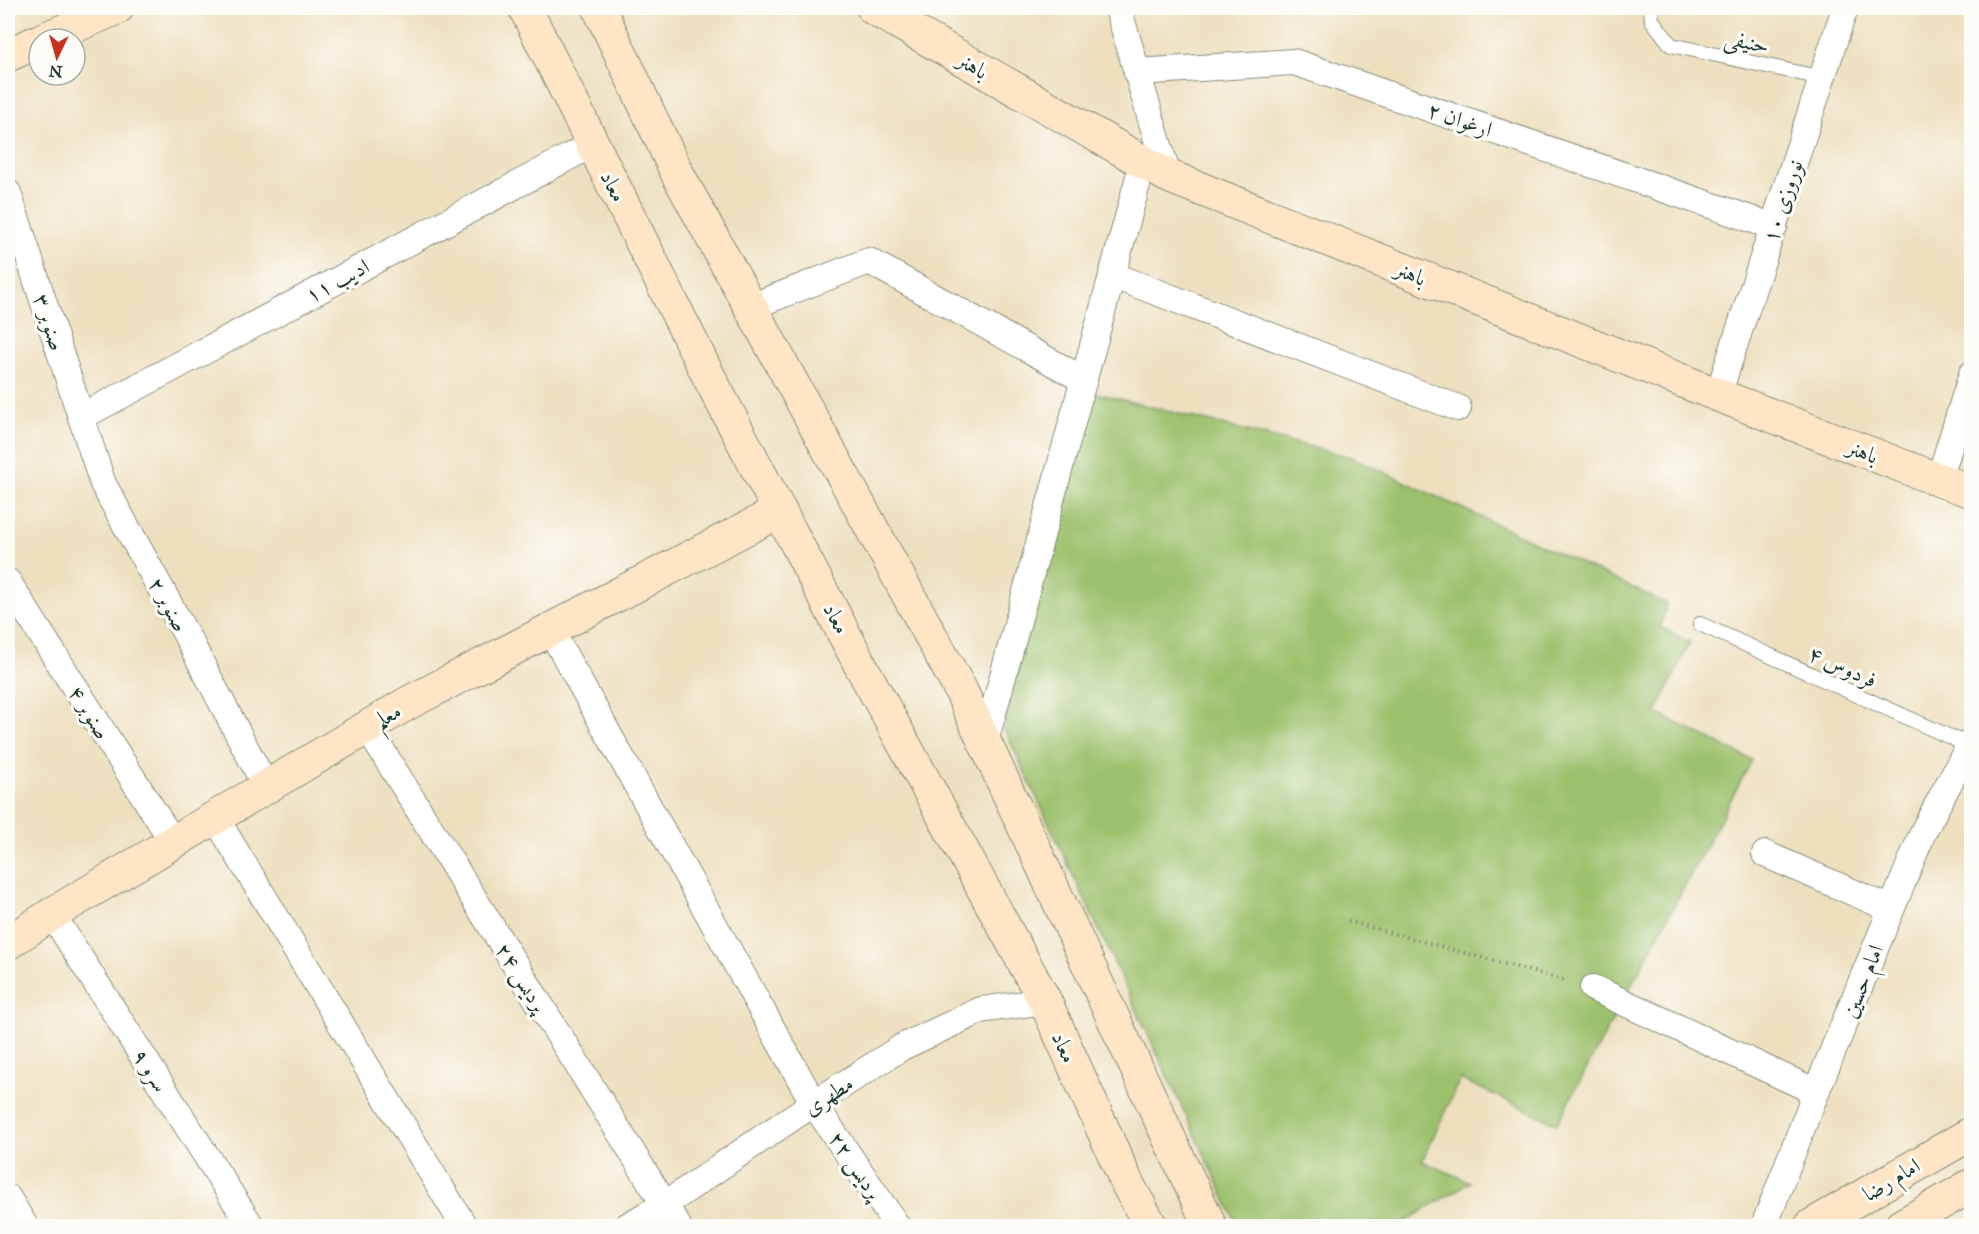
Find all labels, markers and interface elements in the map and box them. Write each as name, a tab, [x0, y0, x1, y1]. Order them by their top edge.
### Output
street label: حنیفی	[1721, 24, 1772, 62]
north arrow	[27, 27, 87, 87]
street label: باهنر	[951, 45, 993, 85]
text: N	[48, 61, 63, 82]
street label: ارغوان ۲	[1424, 96, 1496, 143]
street label: نوروزی ۱۰	[1756, 156, 1809, 246]
street label: معاد	[594, 166, 633, 206]
street label: ادیب ۱۱	[301, 252, 374, 308]
street label: باهنر	[1389, 254, 1430, 292]
street label: صنوبر ۳	[28, 290, 71, 354]
street label: باهنر	[1842, 433, 1882, 470]
street label: صنوبر ۲	[143, 572, 194, 636]
street label: معاد	[817, 598, 856, 639]
street label: فردوس ۴	[1804, 639, 1881, 694]
street label: صنوبر ۴	[63, 680, 116, 744]
street label: معلم	[369, 697, 410, 742]
street label: پردیس ۲۴	[488, 938, 554, 1020]
street label: امام حسین	[1836, 941, 1895, 1024]
street label: معاد	[1046, 1027, 1083, 1067]
street label: سرو ۹	[126, 1044, 174, 1098]
street label: مطهری	[798, 1069, 859, 1122]
street label: پردیس ۲۲	[821, 1126, 889, 1208]
street label: امام رضا	[1858, 1152, 1928, 1212]

